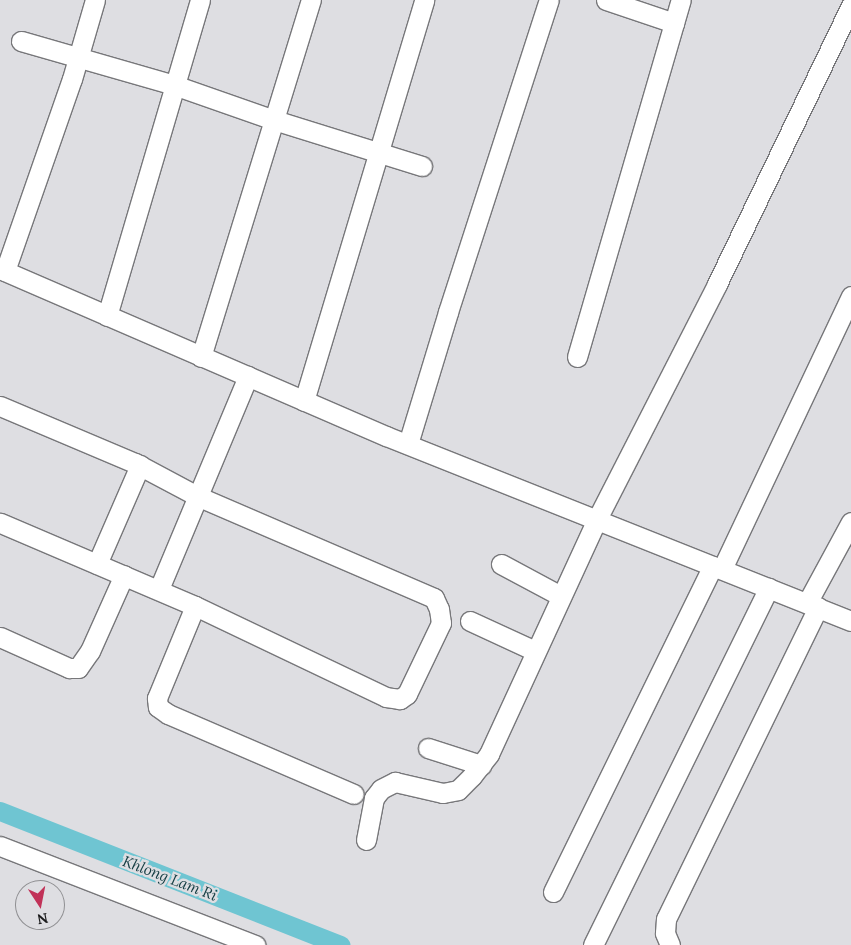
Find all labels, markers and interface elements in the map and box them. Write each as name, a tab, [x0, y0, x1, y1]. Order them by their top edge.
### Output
water label: Khlong Lam Ri	[120, 852, 220, 904]
north arrow	[15, 880, 65, 930]
text: N	[36, 909, 50, 929]

